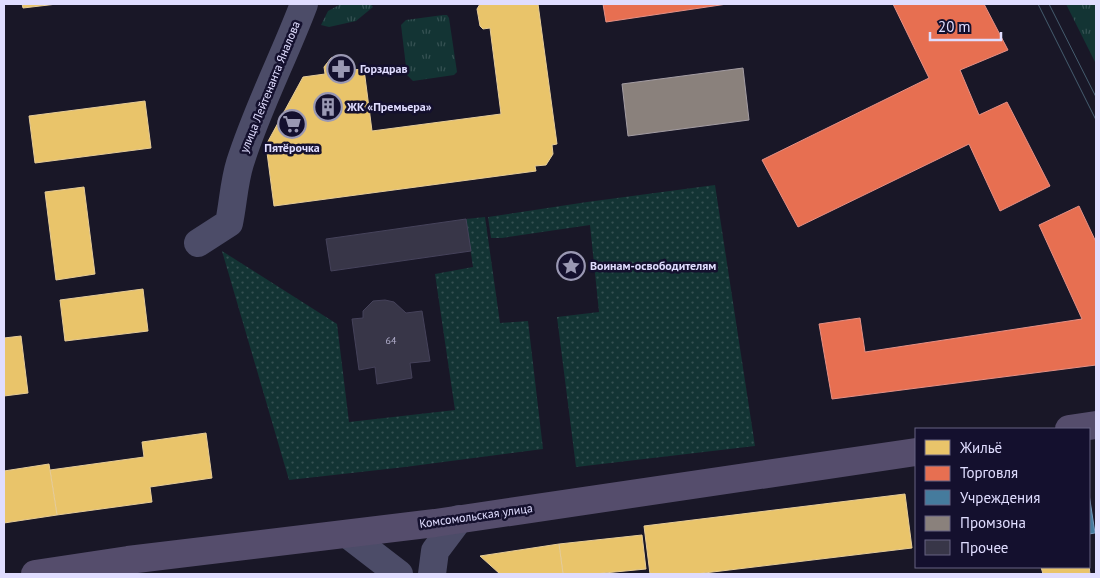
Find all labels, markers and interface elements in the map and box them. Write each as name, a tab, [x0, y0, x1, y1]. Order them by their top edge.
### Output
scale bar	[930, 10, 1001, 42]
text: 20 m	[938, 17, 971, 36]
street label: улица Лейтенанта Яналова	[236, 19, 303, 155]
pharmacy icon: Горздрав	[326, 54, 356, 84]
place label: Горздрав	[360, 61, 407, 76]
building icon: ЖК «Премьера»	[313, 92, 343, 122]
place label: ЖК «Премьера»	[346, 99, 432, 114]
supermarket icon: Пятёрочка	[277, 109, 307, 139]
place label: Пятёрочка	[264, 140, 320, 155]
place icon: Воинам-освободителям	[556, 251, 586, 281]
place label: Воинам-освободителям	[590, 258, 716, 273]
house number: 64	[386, 334, 397, 347]
legend	[915, 428, 1090, 568]
text: Жильё	[959, 438, 1002, 457]
text: Торговля	[960, 463, 1018, 482]
text: Учреждения	[960, 488, 1040, 507]
street label: Комсомольская улица	[418, 500, 534, 531]
text: Промзона	[960, 513, 1026, 532]
text: Прочее	[960, 538, 1008, 557]

